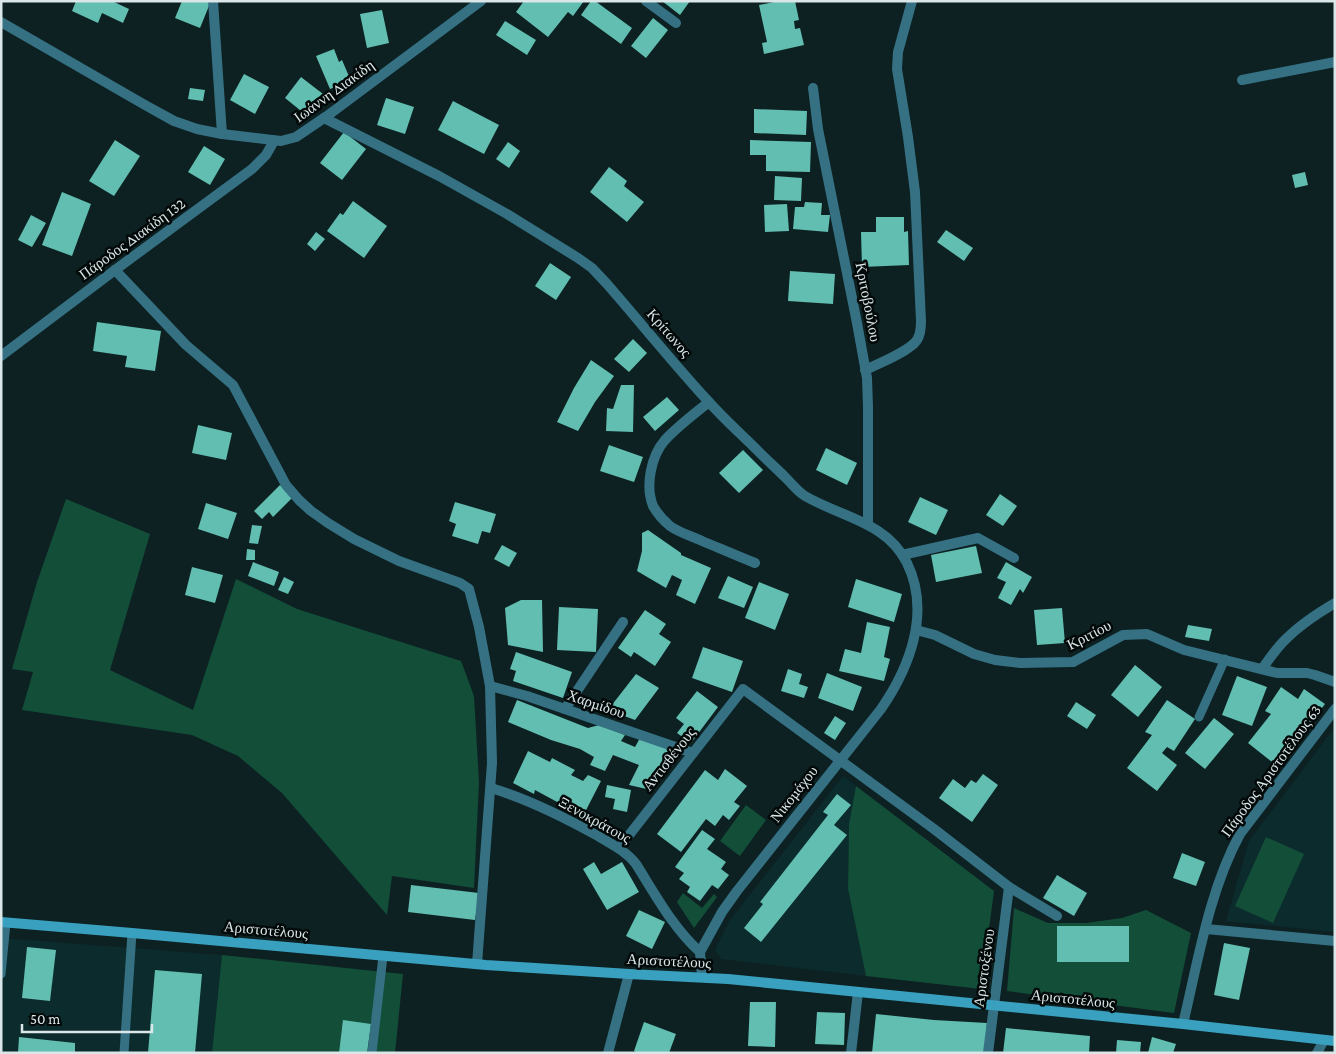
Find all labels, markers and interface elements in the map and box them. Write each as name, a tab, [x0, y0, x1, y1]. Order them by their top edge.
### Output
street label: Ιωάννη Διακίδη	[291, 57, 377, 125]
street label: Πάροδος Διακίδη 132	[76, 195, 188, 283]
street label: Κριτοβούλου	[852, 261, 884, 343]
street label: Κρίτωνος	[644, 306, 694, 360]
street label: Κριτίου	[1064, 617, 1114, 653]
street label: Χαρμίδου	[565, 687, 627, 722]
street label: Πάροδος Αριστοτέλους 63	[1218, 702, 1324, 840]
street label: Αντισθένους	[639, 724, 699, 794]
street label: Νικομάχου	[767, 763, 822, 826]
street label: Ξενοκράτους	[556, 794, 634, 846]
street label: Αριστοτέλους	[223, 918, 309, 942]
street label: Αριστοξένου	[971, 928, 997, 1008]
street label: Αριστοτέλους	[626, 951, 712, 971]
street label: Αριστοτέλους	[1030, 987, 1116, 1011]
scale bar	[22, 1002, 152, 1034]
text: 50 m	[30, 1011, 60, 1027]

